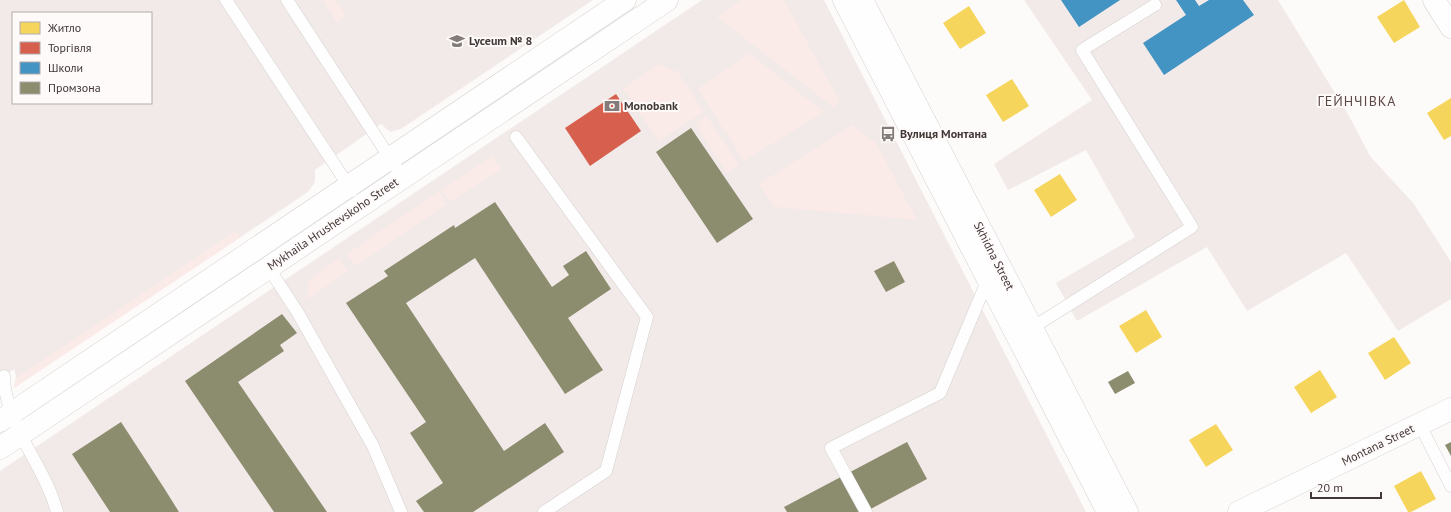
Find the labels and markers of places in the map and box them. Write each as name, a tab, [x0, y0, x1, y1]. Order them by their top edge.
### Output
school or university icon: Lyceum № 8	[448, 32, 466, 50]
place label: Lyceum № 8	[469, 33, 532, 48]
bank icon: Monobank	[603, 97, 621, 115]
place label: Monobank	[624, 98, 678, 113]
bus stop icon: Вулиця Монтана	[879, 125, 897, 143]
place label: Вулиця Монтана	[900, 126, 987, 141]

